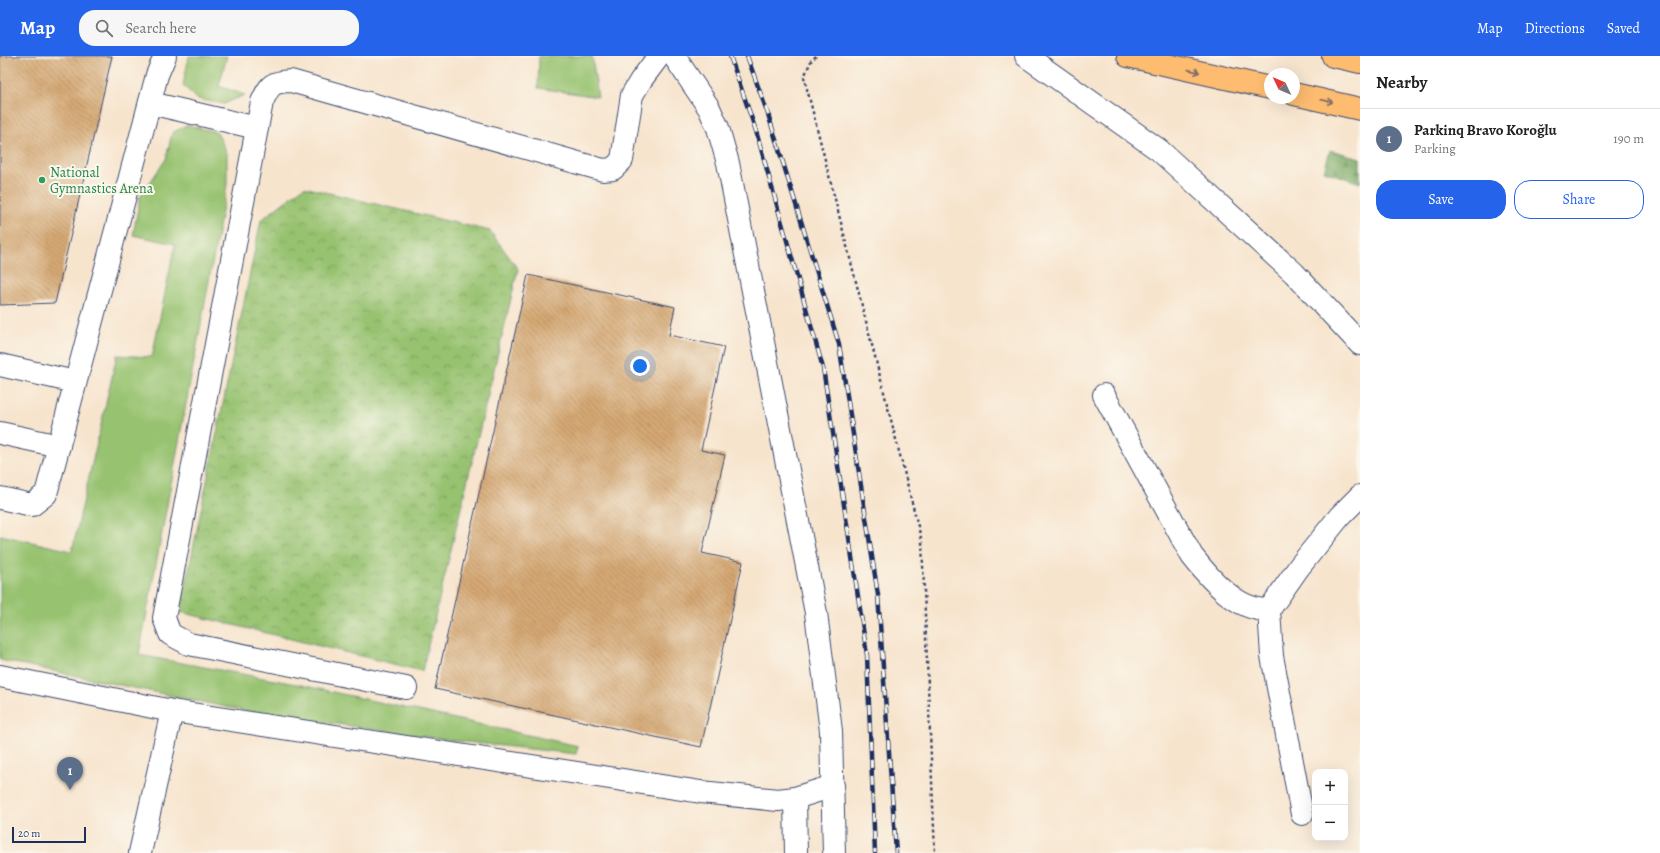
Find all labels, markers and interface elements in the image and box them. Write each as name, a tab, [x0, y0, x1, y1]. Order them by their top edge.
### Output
search box	[79, 10, 359, 46]
text: Map	[20, 15, 55, 41]
icon: search	[93, 17, 115, 39]
text: Search here	[125, 18, 197, 38]
text: Map	[1477, 19, 1503, 38]
text: Directions	[1525, 19, 1585, 38]
text: Saved	[1607, 19, 1640, 38]
one-way arrow	[1187, 67, 1200, 75]
north arrow	[1264, 68, 1300, 104]
text: Nearby	[1376, 71, 1427, 94]
one-way arrow	[1320, 98, 1333, 106]
text: Parkinq Bravo Koroğlu	[1414, 120, 1557, 140]
text: 1	[1387, 130, 1391, 147]
text: 190 m	[1613, 130, 1644, 147]
text: Parking	[1414, 140, 1456, 157]
place label: National Gymnastics Arena	[50, 163, 154, 198]
marker: National Gymnastics Arena	[37, 175, 47, 185]
button: Save	[1376, 180, 1506, 219]
button: Share	[1514, 180, 1644, 219]
your location	[630, 356, 650, 376]
pin: 1	[57, 757, 83, 790]
map controls	[1312, 769, 1348, 841]
button: +	[1312, 769, 1348, 805]
button: −	[1312, 805, 1348, 841]
scale bar	[12, 825, 86, 844]
text: 20 m	[18, 826, 40, 841]

